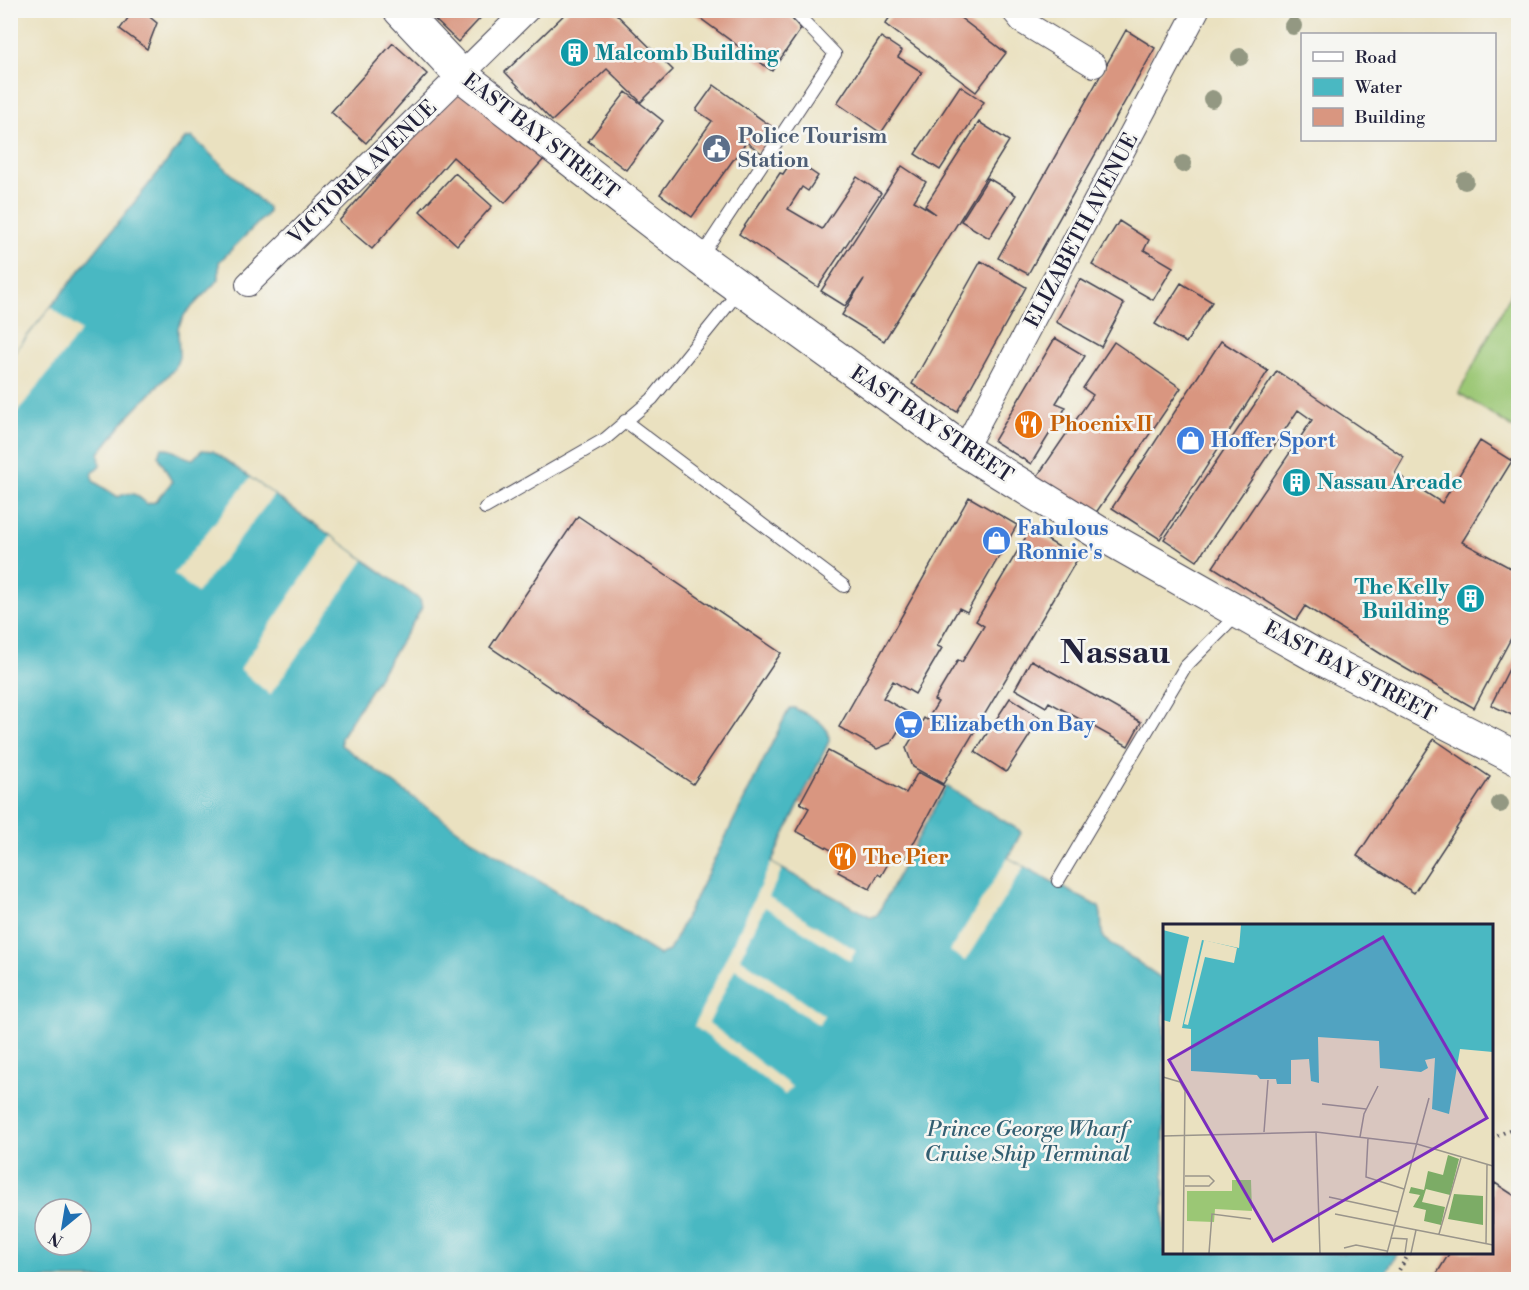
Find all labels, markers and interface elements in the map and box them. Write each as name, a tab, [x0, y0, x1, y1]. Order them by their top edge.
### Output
legend	[1301, 33, 1496, 141]
building icon: Malcomb Building	[558, 37, 590, 69]
place label: Malcomb Building	[595, 41, 780, 67]
text: Road	[1355, 46, 1398, 69]
street label: EAST BAY STREET	[457, 68, 624, 206]
text: Water	[1354, 76, 1403, 99]
street label: VICTORIA AVENUE	[282, 95, 443, 251]
text: Building	[1354, 106, 1426, 129]
place label: Police Tourism Station	[738, 124, 887, 174]
street label: ELIZABETH AVENUE	[1020, 129, 1144, 332]
public building icon: Police Tourism Station	[701, 132, 733, 164]
street label: EAST BAY STREET	[845, 361, 1018, 489]
restaurant icon: Phoenix II	[1013, 408, 1045, 440]
place label: Phoenix II	[1050, 412, 1153, 438]
shop icon: Hoffer Sport	[1174, 424, 1206, 456]
place label: Hoffer Sport	[1211, 428, 1336, 454]
building icon: Nassau Arcade	[1280, 466, 1312, 498]
place label: Nassau Arcade	[1317, 470, 1463, 496]
place label: Fabulous Ronnie's	[1017, 516, 1109, 566]
shop icon: Fabulous Ronnie's	[980, 524, 1012, 556]
place label: The Kelly Building	[1354, 575, 1450, 625]
building icon: The Kelly Building	[1454, 583, 1486, 615]
street label: EAST BAY STREET	[1259, 616, 1440, 728]
district label: Nassau	[1060, 633, 1170, 674]
supermarket icon: Elizabeth on Bay	[893, 708, 925, 740]
place label: Elizabeth on Bay	[930, 712, 1095, 738]
restaurant icon: The Pier	[826, 841, 858, 873]
place label: The Pier	[863, 845, 949, 871]
inset map	[1163, 924, 1493, 1254]
water label: Prince George Wharf Cruise Ship Terminal	[924, 1116, 1132, 1168]
north arrow	[33, 1197, 93, 1257]
text: N	[45, 1227, 66, 1251]

